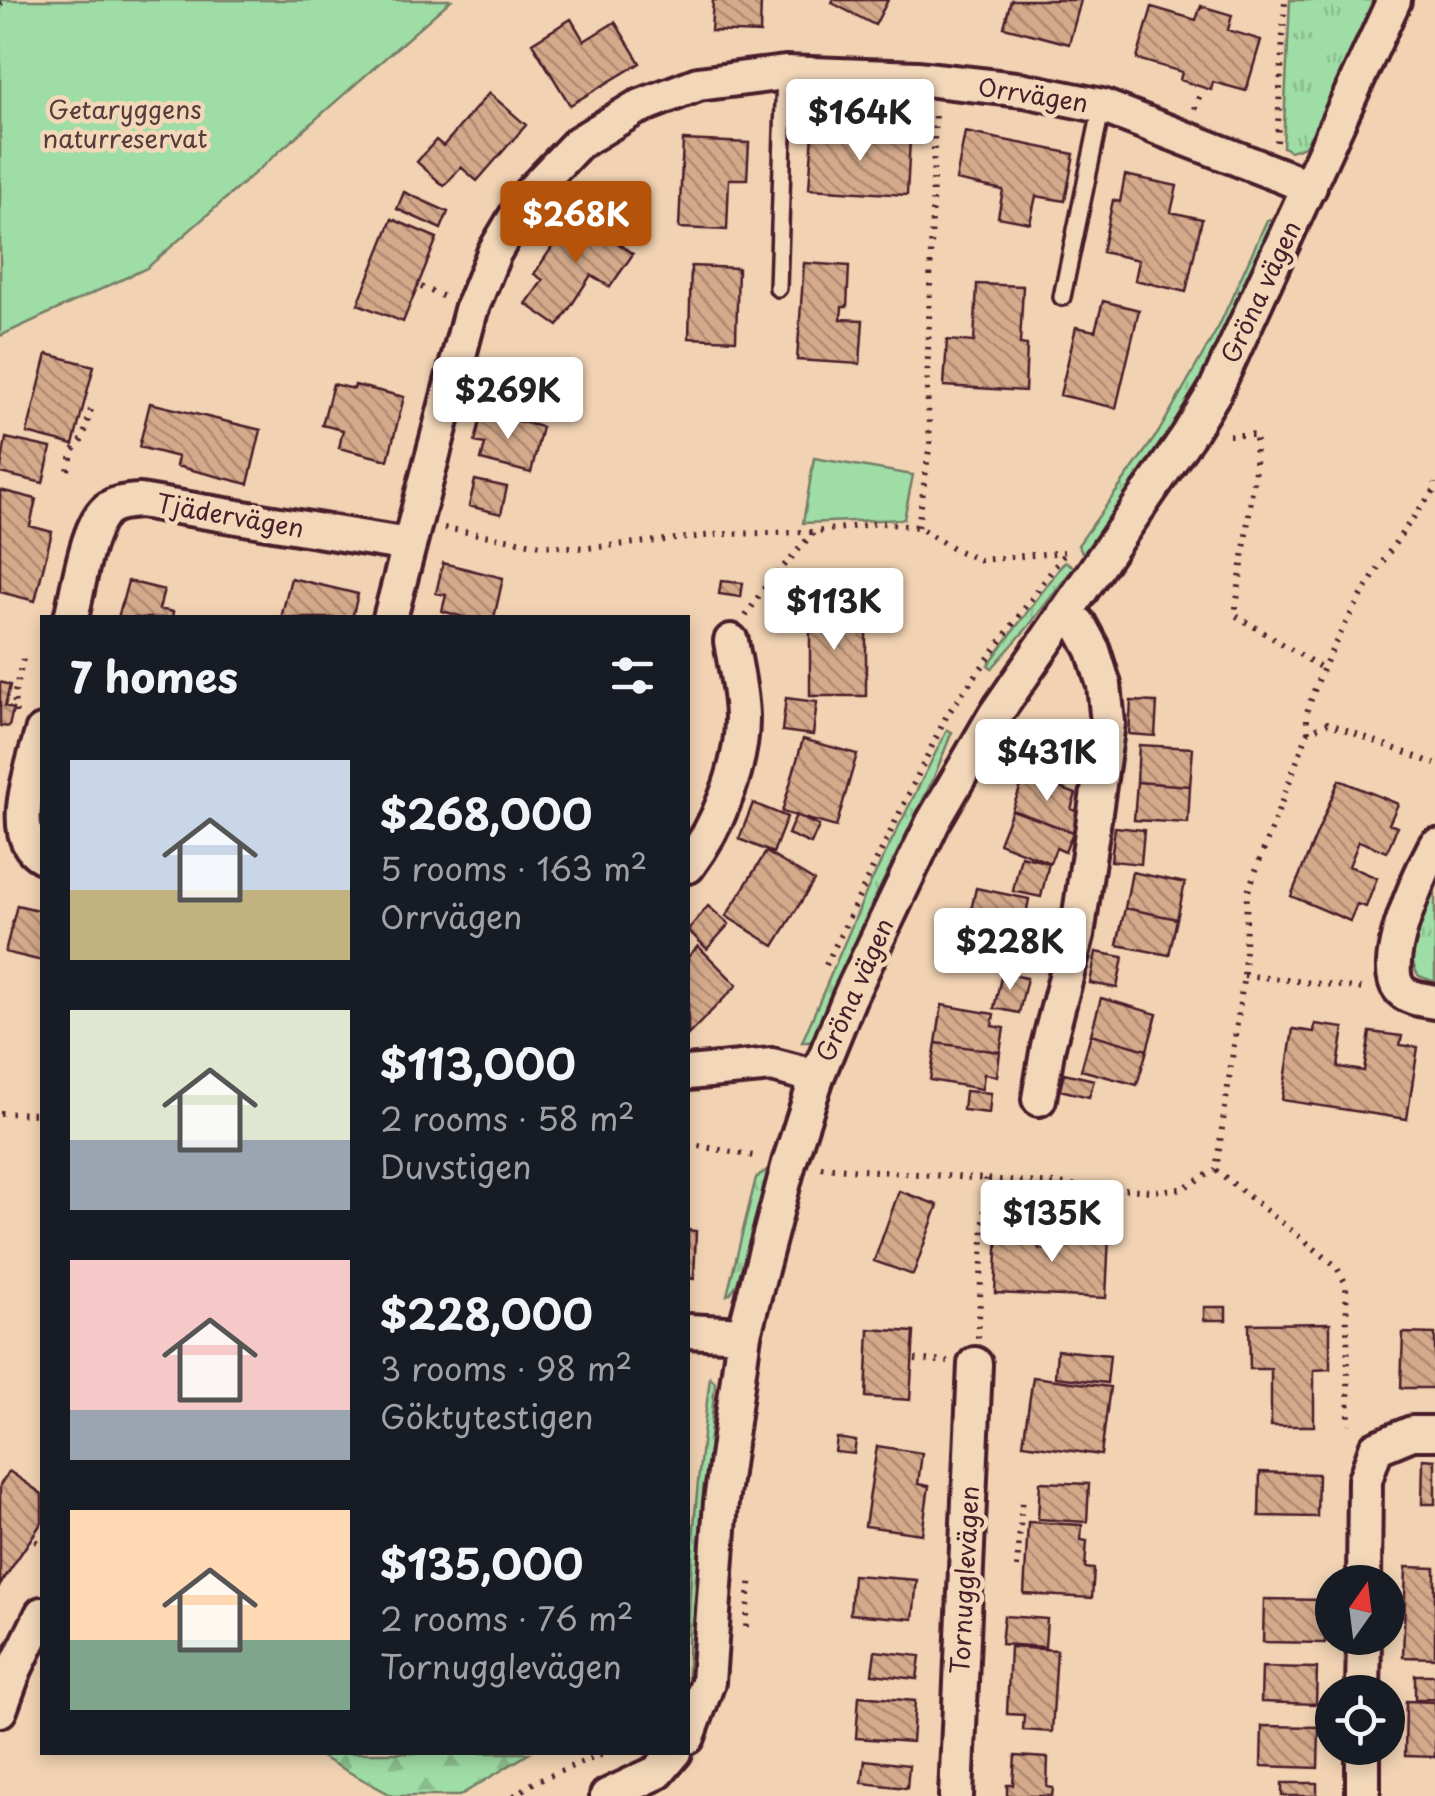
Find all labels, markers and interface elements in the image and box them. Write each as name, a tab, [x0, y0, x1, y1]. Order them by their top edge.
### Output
street label: Orrvägen	[975, 67, 1091, 121]
pin: $164K	[790, 79, 930, 164]
text: $164K	[808, 87, 912, 135]
park label: Getaryggens naturreservat	[43, 90, 207, 157]
pin: $268K	[506, 181, 646, 266]
text: $268K	[522, 189, 630, 237]
street label: Gröna vägen	[1210, 214, 1310, 369]
pin: $269K	[438, 357, 578, 442]
text: $269K	[455, 365, 561, 413]
street label: Tjädervägen	[153, 483, 307, 547]
pin: $113K	[764, 568, 904, 653]
text: $113K	[786, 576, 882, 624]
text: 7 homes	[70, 644, 238, 707]
icon: filters	[605, 648, 660, 703]
pin: $431K	[977, 719, 1117, 804]
text: $431K	[997, 727, 1097, 775]
text: $268,000	[380, 781, 592, 844]
icon: home	[150, 800, 270, 920]
text: 5 rooms · 163 m²	[380, 844, 647, 892]
text: Orrvägen	[380, 892, 522, 940]
pin: $228K	[940, 908, 1080, 993]
street label: Gröna vägen	[806, 912, 903, 1067]
text: $228K	[956, 916, 1064, 964]
text: $113,000	[380, 1031, 576, 1094]
icon: home	[150, 1050, 270, 1170]
text: 2 rooms · 58 m²	[380, 1094, 635, 1142]
text: Duvstigen	[380, 1142, 531, 1190]
pin: $135K	[982, 1180, 1122, 1265]
text: $135K	[1003, 1188, 1101, 1236]
text: $228,000	[380, 1281, 593, 1344]
icon: home	[150, 1300, 270, 1420]
text: 3 rooms · 98 m²	[380, 1344, 632, 1392]
text: Göktytestigen	[380, 1392, 593, 1440]
street label: Tornugglevägen	[940, 1485, 988, 1675]
text: $135,000	[380, 1531, 583, 1594]
icon: home	[150, 1550, 270, 1670]
north arrow	[1315, 1565, 1405, 1655]
map controls	[1315, 1565, 1405, 1765]
text: 2 rooms · 76 m²	[380, 1594, 634, 1642]
text: Tornugglevägen	[380, 1642, 622, 1690]
button: locate	[1315, 1675, 1405, 1765]

